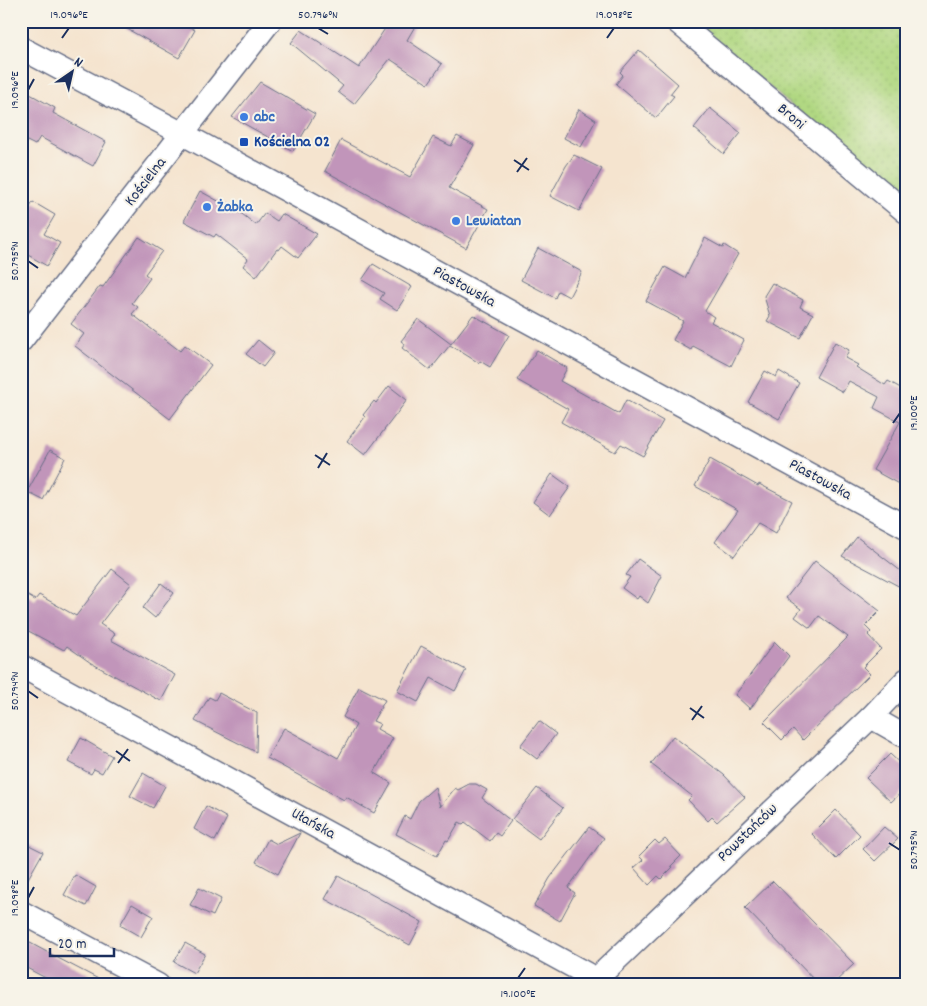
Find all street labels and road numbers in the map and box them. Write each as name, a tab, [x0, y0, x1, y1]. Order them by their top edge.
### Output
street label: Broni	[772, 98, 810, 136]
street label: Kościelna	[120, 152, 173, 211]
street label: Piastowska	[428, 260, 500, 314]
street label: Piastowska	[784, 453, 856, 507]
street label: Powstańców	[713, 798, 783, 868]
street label: Ułańska	[287, 802, 340, 846]

